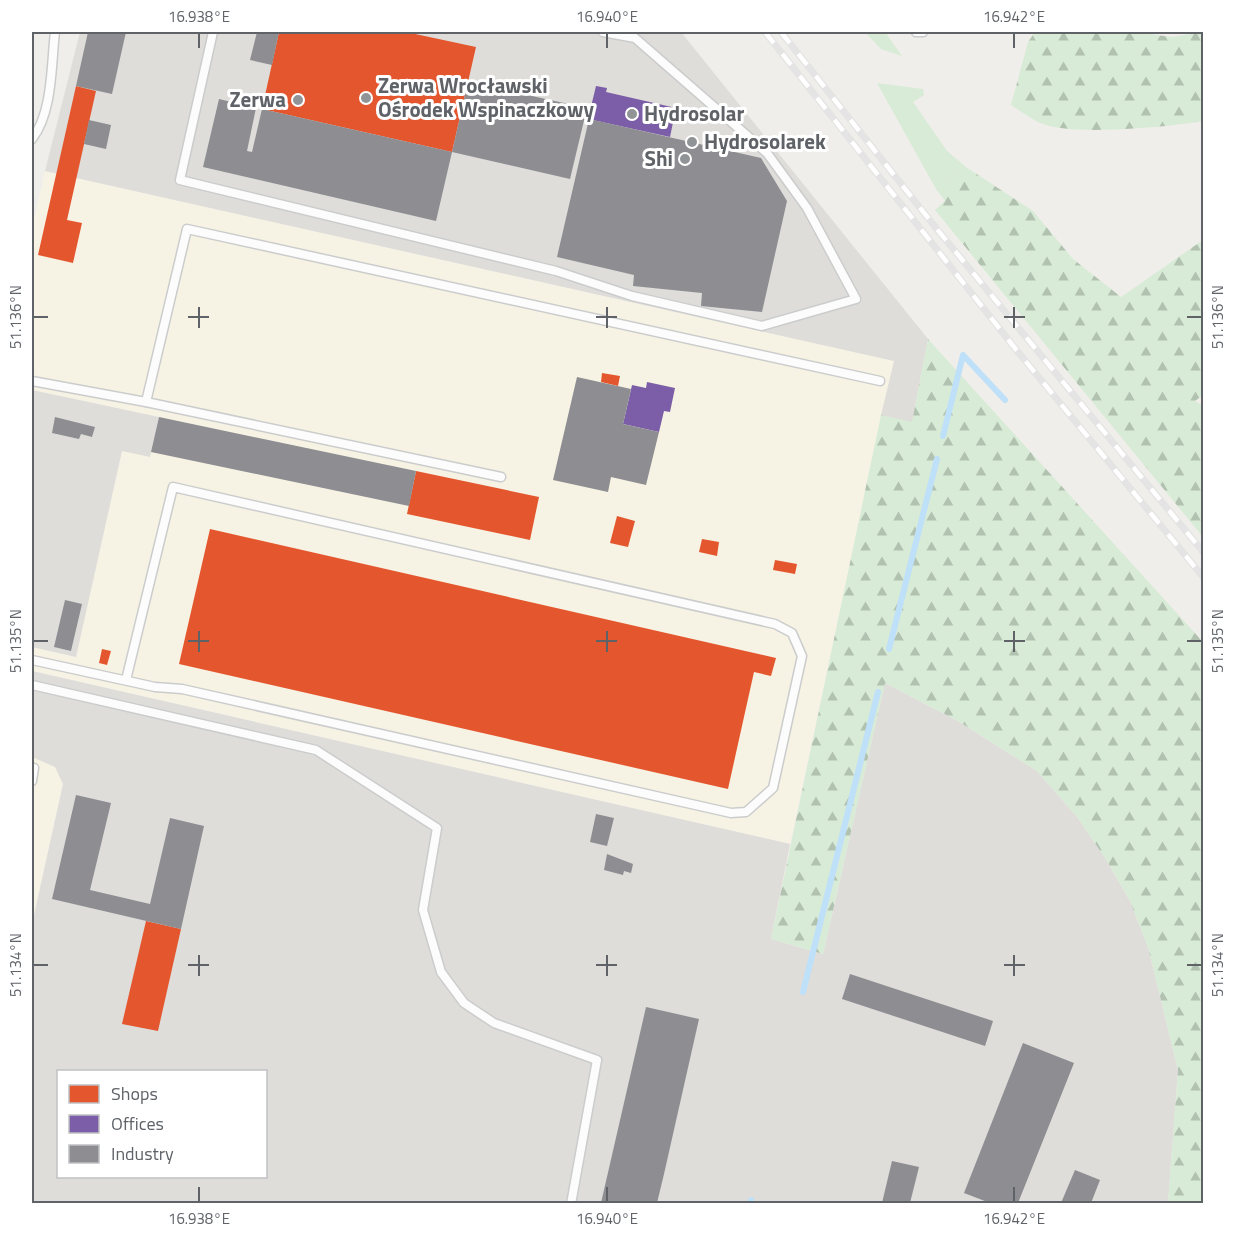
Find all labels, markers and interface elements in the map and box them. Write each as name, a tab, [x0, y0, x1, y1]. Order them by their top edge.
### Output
text: 16.938°E	[168, 5, 230, 28]
text: 16.940°E	[576, 5, 638, 28]
text: 16.942°E	[983, 5, 1045, 28]
place label: Zerwa Wrocławski Ośrodek Wspinaczkowy	[378, 69, 595, 125]
place label: Zerwa	[230, 83, 286, 115]
marker: Zerwa Wrocławski Ośrodek Wspinaczkowy	[359, 91, 373, 105]
marker: Zerwa	[291, 93, 305, 107]
place label: Hydrosolar	[644, 97, 745, 129]
marker: Hydrosolar	[625, 107, 639, 121]
place label: Hydrosolarek	[704, 125, 826, 157]
marker: Hydrosolarek	[685, 135, 699, 149]
place label: Shi	[645, 142, 673, 174]
marker: Shi	[678, 152, 692, 166]
text: 51.136°N	[4, 285, 27, 349]
text: 51.136°N	[1206, 285, 1229, 349]
text: 51.135°N	[4, 609, 27, 673]
text: 51.135°N	[1206, 609, 1229, 673]
text: 51.134°N	[4, 933, 27, 997]
text: 51.134°N	[1206, 933, 1229, 997]
legend	[57, 1070, 267, 1178]
text: Shops	[111, 1080, 158, 1107]
text: Offices	[111, 1110, 164, 1137]
text: Industry	[111, 1140, 174, 1167]
text: 16.938°E	[168, 1207, 230, 1230]
text: 16.940°E	[576, 1207, 638, 1230]
text: 16.942°E	[983, 1207, 1045, 1230]

